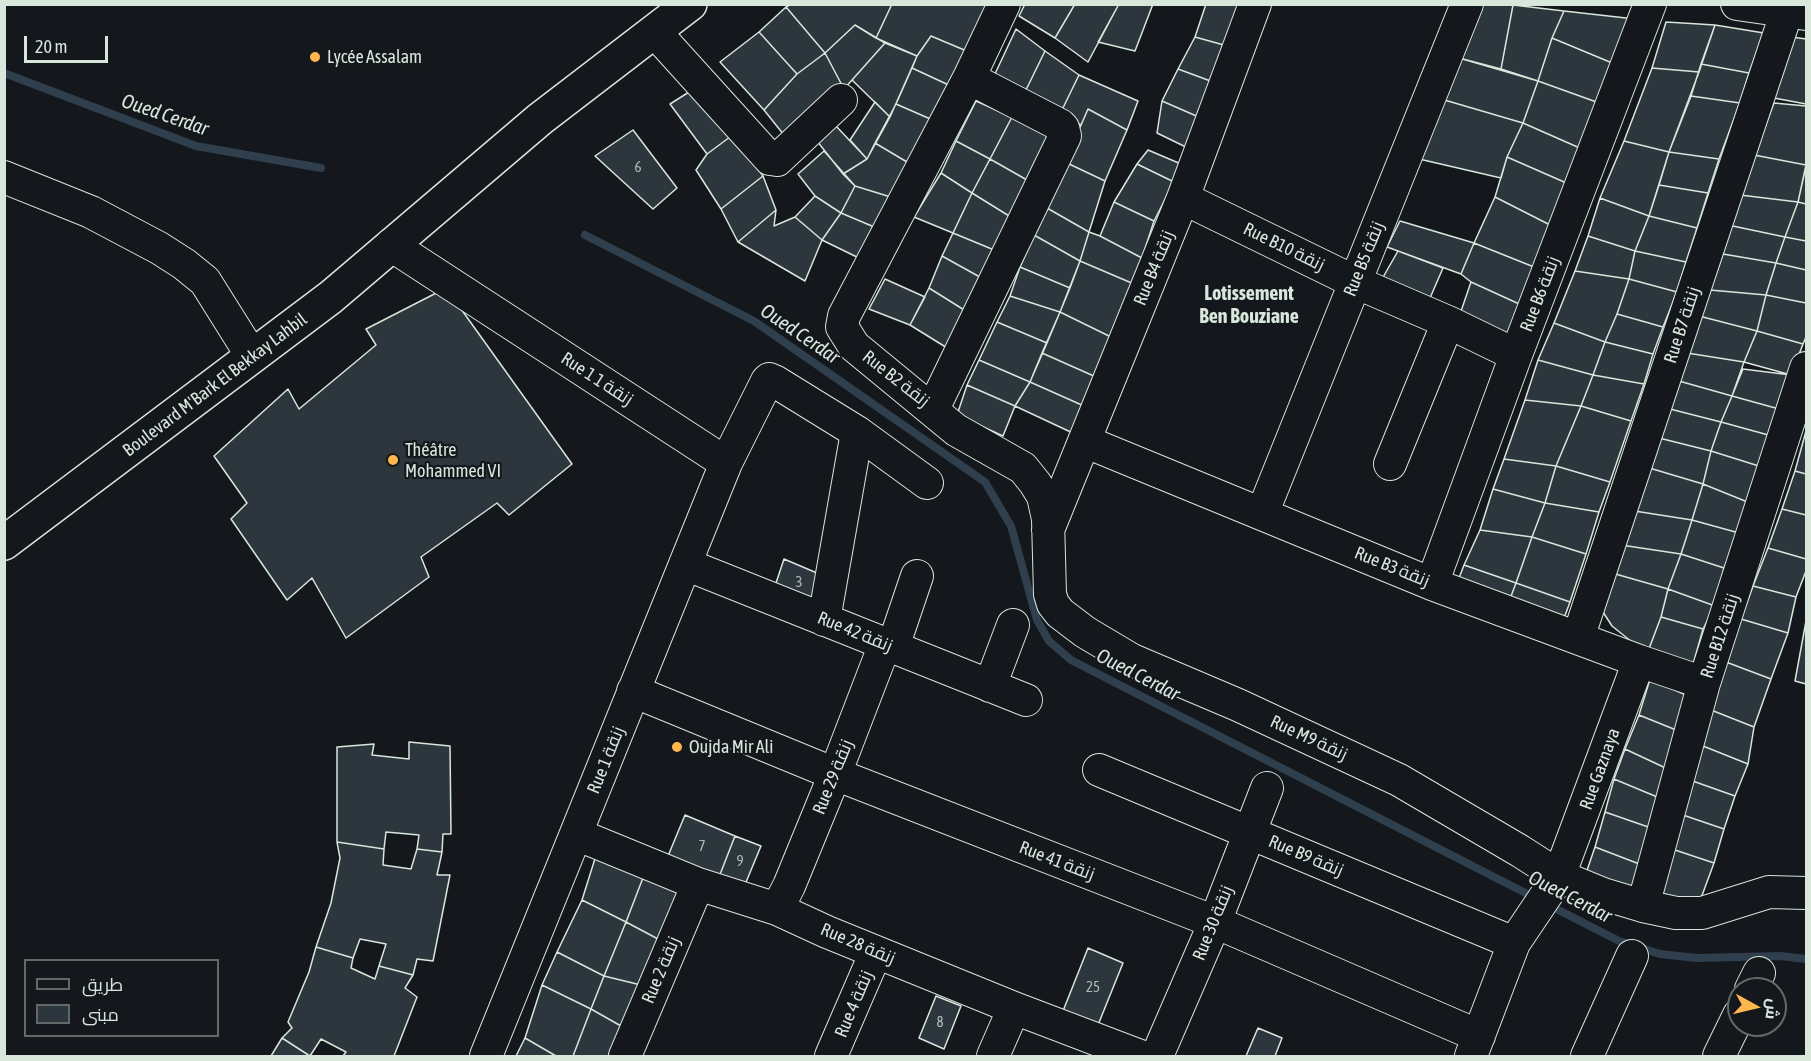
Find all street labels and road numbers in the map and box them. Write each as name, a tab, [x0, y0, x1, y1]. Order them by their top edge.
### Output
street label: Rue B10 زنقة	[1240, 218, 1328, 276]
street label: Rue B5 زنقة	[1339, 218, 1389, 300]
street label: Rue B4 زنقة	[1129, 227, 1179, 309]
street label: Rue B6 زنقة	[1516, 253, 1564, 335]
street label: Rue B7 زنقة	[1659, 284, 1705, 366]
street label: Boulevard M'Bark El Bekkay Lahbil	[119, 309, 311, 461]
street label: Rue B2 زنقة	[858, 346, 934, 412]
street label: Rue 1 زنقة 1	[557, 348, 637, 410]
street label: Rue B3 زنقة	[1351, 542, 1433, 592]
street label: Rue B12 زنقة	[1696, 591, 1744, 681]
street label: Rue 42 زنقة	[814, 607, 896, 657]
street label: Rue M9 زنقة	[1267, 711, 1351, 765]
street label: Rue زنقة 1	[583, 723, 629, 797]
street label: Rue Gaznaya	[1575, 725, 1625, 813]
street label: Rue 29 زنقة	[808, 736, 858, 818]
street label: Rue B9 زنقة	[1265, 831, 1347, 881]
street label: Rue 41 زنقة	[1016, 837, 1098, 885]
street label: Rue 30 زنقة	[1188, 882, 1238, 964]
street label: Rue 28 زنقة	[817, 919, 899, 969]
street label: Rue 2 زنقة	[637, 933, 685, 1007]
street label: Rue 4 زنقة	[830, 967, 878, 1041]

